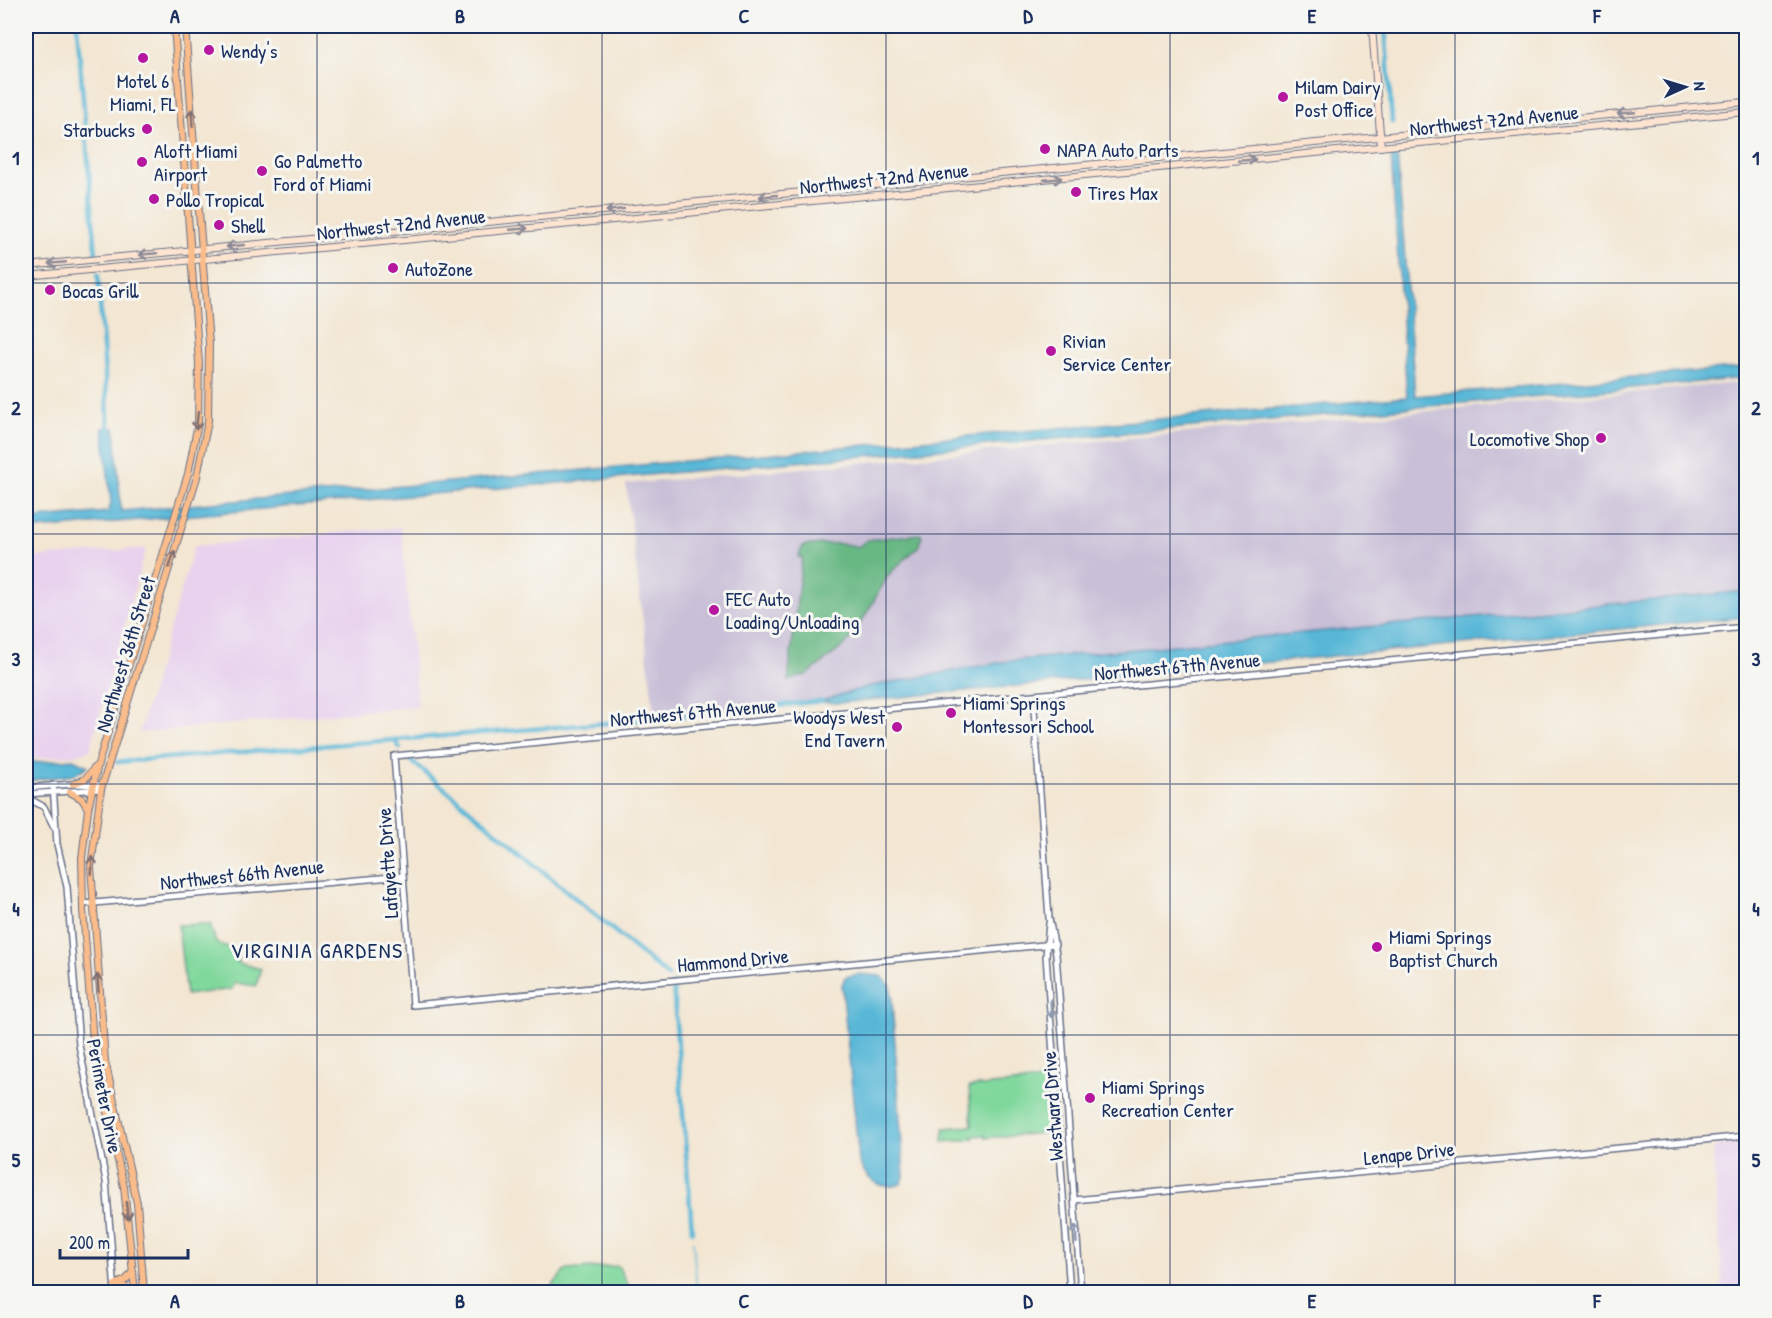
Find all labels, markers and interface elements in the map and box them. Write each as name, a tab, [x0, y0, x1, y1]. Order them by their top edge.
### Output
text: A	[170, 2, 180, 29]
text: B	[455, 2, 465, 29]
text: C	[739, 2, 750, 29]
text: D	[1023, 2, 1033, 29]
text: E	[1308, 2, 1317, 29]
text: F	[1592, 2, 1602, 29]
place label: Wendy's	[221, 37, 278, 64]
marker: Wendy's	[202, 43, 216, 57]
marker: Motel 6 Miami, FL	[136, 51, 150, 65]
north arrow	[1655, 57, 1715, 117]
place label: Motel 6 Miami, FL	[110, 67, 176, 117]
place label: Milam Dairy Post Office	[1295, 73, 1381, 123]
text: N	[1689, 81, 1711, 91]
marker: Milam Dairy Post Office	[1276, 90, 1290, 104]
street label: Northwest 72nd Avenue	[1408, 98, 1580, 142]
one-way arrow	[186, 108, 197, 128]
one-way arrow	[1616, 108, 1636, 119]
place label: Starbucks	[63, 116, 135, 143]
marker: Starbucks	[140, 122, 154, 136]
place label: NAPA Auto Parts	[1057, 136, 1179, 163]
place label: Aloft Miami Airport	[154, 137, 238, 187]
marker: NAPA Auto Parts	[1038, 142, 1052, 156]
text: 1	[12, 144, 20, 171]
text: 1	[1752, 144, 1760, 171]
place label: Go Palmetto Ford of Miami	[273, 147, 372, 197]
one-way arrow	[1236, 154, 1256, 165]
marker: Aloft Miami Airport	[135, 155, 149, 169]
street label: Northwest 72nd Avenue	[798, 156, 970, 200]
marker: Go Palmetto Ford of Miami	[255, 164, 269, 178]
one-way arrow	[1042, 173, 1062, 184]
place label: Tires Max	[1088, 179, 1159, 206]
marker: Tires Max	[1069, 185, 1083, 199]
place label: Pollo Tropical	[166, 186, 265, 213]
one-way arrow	[759, 191, 779, 202]
marker: Pollo Tropical	[147, 192, 161, 206]
street label: Northwest 72nd Avenue	[315, 202, 487, 246]
one-way arrow	[606, 205, 626, 216]
place label: Shell	[231, 212, 266, 239]
marker: Shell	[212, 218, 226, 232]
one-way arrow	[509, 223, 529, 234]
one-way arrow	[225, 241, 245, 252]
one-way arrow	[138, 249, 158, 260]
place label: AutoZone	[405, 255, 473, 282]
one-way arrow	[48, 258, 68, 269]
marker: AutoZone	[386, 261, 400, 275]
place label: Bocas Grill	[62, 277, 139, 304]
marker: Bocas Grill	[43, 283, 57, 297]
place label: Rivian Service Center	[1063, 327, 1171, 377]
marker: Rivian Service Center	[1044, 344, 1058, 358]
text: 2	[11, 394, 21, 421]
text: 2	[1751, 394, 1761, 421]
one-way arrow	[191, 411, 202, 431]
place label: Locomotive Shop	[1470, 425, 1589, 452]
marker: Locomotive Shop	[1594, 431, 1608, 445]
one-way arrow	[167, 550, 178, 569]
street label: Northwest 36th Street	[88, 572, 162, 735]
place label: FEC Auto Loading/Unloading	[725, 585, 860, 635]
marker: FEC Auto Loading/Unloading	[707, 603, 721, 617]
text: 3	[12, 645, 21, 672]
street label: Northwest 67th Avenue	[1093, 645, 1261, 687]
text: 3	[1752, 645, 1761, 672]
place label: Miami Springs Montessori School	[963, 689, 1095, 739]
street label: Northwest 67th Avenue	[609, 691, 777, 733]
place label: Woodys West End Tavern	[793, 703, 886, 753]
marker: Miami Springs Montessori School	[944, 706, 958, 720]
marker: Woodys West End Tavern	[890, 720, 904, 734]
street label: Lafayette Drive	[370, 807, 404, 919]
street label: Northwest 66th Avenue	[159, 852, 325, 896]
one-way arrow	[86, 855, 97, 875]
text: 4	[12, 895, 20, 922]
text: 4	[1752, 895, 1760, 922]
place label: Miami Springs Baptist Church	[1389, 923, 1497, 973]
district label: VIRGINIA GARDENS	[230, 935, 404, 965]
marker: Miami Springs Baptist Church	[1370, 940, 1384, 954]
street label: Hammond Drive	[676, 942, 790, 978]
one-way arrow	[92, 974, 103, 993]
one-way arrow	[1045, 999, 1056, 1019]
street label: Perimeter Drive	[81, 1036, 129, 1156]
street label: Westward Drive	[1035, 1050, 1069, 1162]
place label: Miami Springs Recreation Center	[1102, 1073, 1234, 1123]
marker: Miami Springs Recreation Center	[1083, 1091, 1097, 1105]
street label: Lenape Drive	[1362, 1135, 1456, 1171]
text: 5	[12, 1146, 21, 1173]
text: 5	[1752, 1146, 1761, 1173]
one-way arrow	[122, 1200, 133, 1220]
scale bar	[60, 1222, 188, 1260]
one-way arrow	[1071, 1225, 1082, 1245]
text: 200 m	[69, 1230, 110, 1255]
text: A	[170, 1287, 180, 1314]
text: B	[455, 1287, 465, 1314]
text: C	[739, 1287, 750, 1314]
text: D	[1023, 1287, 1033, 1314]
text: E	[1308, 1287, 1317, 1314]
text: F	[1592, 1287, 1602, 1314]

